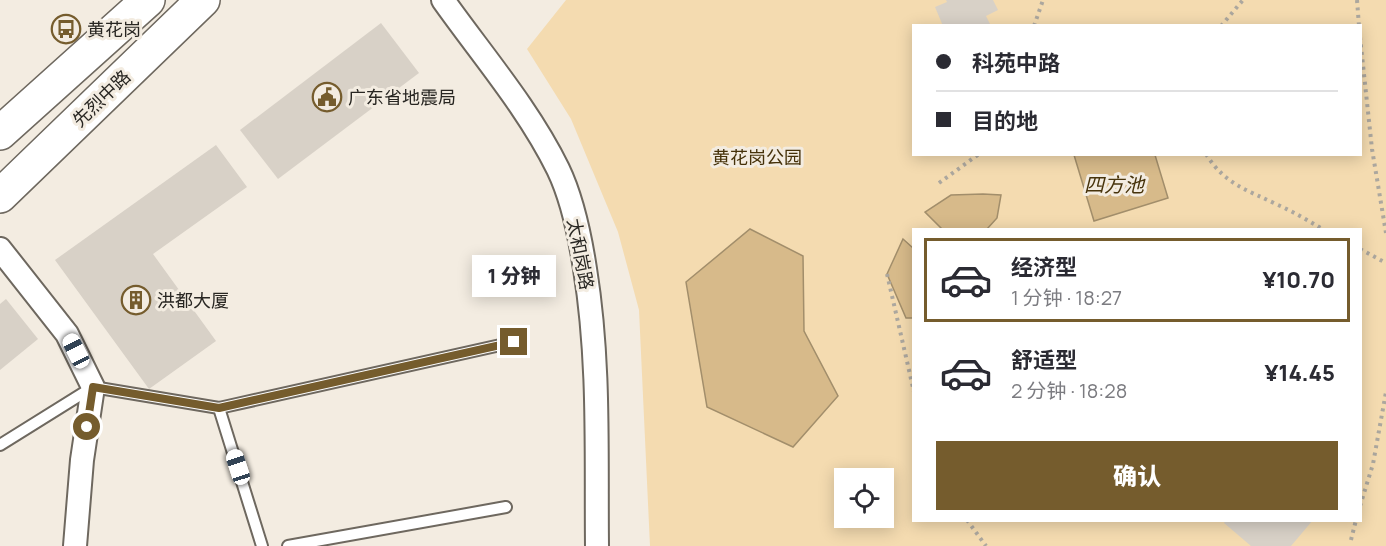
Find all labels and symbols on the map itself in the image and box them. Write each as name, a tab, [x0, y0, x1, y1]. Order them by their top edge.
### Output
bus stop icon: 黄花岗	[50, 13, 82, 45]
place label: 黄花岗	[87, 17, 141, 41]
street label: 先烈中路	[67, 64, 135, 132]
public building icon: 广东省地震局	[311, 81, 343, 113]
place label: 广东省地震局	[348, 85, 456, 109]
park label: 黄花岗公园	[712, 145, 802, 169]
water label: 四方池	[1084, 171, 1146, 198]
street label: 太和岗路	[562, 216, 600, 292]
callout: 1 分钟	[472, 255, 556, 297]
building icon: 洪都大厦	[120, 284, 152, 316]
place label: 洪都大厦	[157, 288, 229, 312]
route end	[500, 328, 527, 355]
car	[60, 331, 92, 371]
route start	[73, 413, 100, 440]
car	[224, 447, 252, 487]

